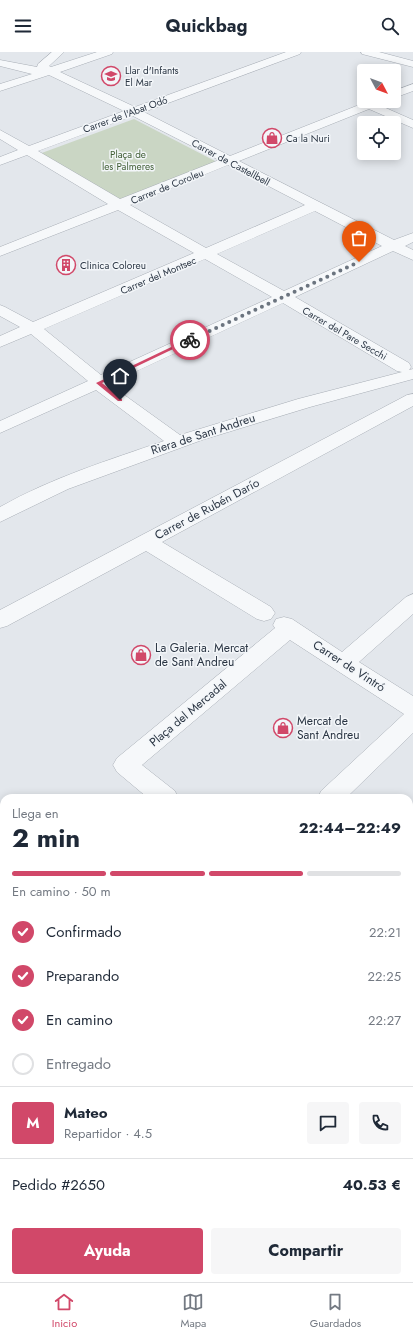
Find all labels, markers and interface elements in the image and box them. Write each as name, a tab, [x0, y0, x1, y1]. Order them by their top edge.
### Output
text: Quickbag	[166, 13, 247, 39]
icon: menu	[12, 15, 34, 37]
icon: search	[379, 15, 401, 37]
place label: Llar d'Infants El Mar	[125, 63, 179, 90]
north arrow	[357, 64, 401, 108]
map controls	[357, 64, 401, 160]
school or university icon: Llar d'Infants El Mar	[100, 65, 122, 87]
street label: Carrer de l'Abat Odó	[81, 92, 170, 137]
button: locate	[357, 116, 401, 160]
shop icon: Ca la Nuri	[261, 127, 283, 149]
place label: Ca la Nuri	[286, 131, 330, 146]
street label: Carrer de Castellbell	[189, 135, 273, 190]
park label: Plaça de les Palmeres	[102, 147, 154, 174]
street label: Carrer de Coroleu	[128, 165, 206, 208]
pin	[342, 221, 376, 262]
icon: bag	[348, 227, 370, 249]
street label: Carrer del Montsec	[118, 253, 199, 298]
building icon: Clinica Coloreu	[55, 254, 77, 276]
place label: Clinica Coloreu	[80, 258, 146, 273]
street label: Carrer del Pare Secchi	[300, 303, 390, 364]
courier	[170, 320, 210, 360]
icon: bike	[179, 329, 201, 351]
pin	[103, 359, 137, 400]
icon: home	[109, 365, 131, 387]
street label: Riera de Sant Andreu	[149, 409, 257, 459]
street label: Carrer de Rubén Darío	[151, 474, 263, 544]
street label: Carrer de Vintró	[309, 636, 389, 696]
place label: La Galeria. Mercat de Sant Andreu	[155, 639, 248, 671]
shop icon: La Galeria. Mercat de Sant Andreu	[130, 644, 152, 666]
street label: Plaça del Mercadal	[145, 675, 231, 751]
place label: Mercat de Sant Andreu	[297, 712, 360, 744]
shop icon: Mercat de Sant Andreu	[272, 717, 294, 739]
text: Llega en	[12, 804, 59, 823]
text: 22:44–22:49	[299, 817, 401, 839]
text: 2 min	[12, 819, 80, 857]
text: En camino · 50 m	[12, 882, 111, 901]
icon: check	[12, 921, 34, 943]
text: Confirmado	[46, 921, 121, 943]
text: 22:21	[369, 923, 401, 942]
icon: check	[12, 965, 34, 987]
text: Preparando	[46, 965, 119, 987]
text: 22:25	[368, 967, 401, 986]
icon: check	[12, 1009, 34, 1031]
text: En camino	[46, 1009, 113, 1031]
text: 22:27	[368, 1011, 401, 1030]
text: Entregado	[46, 1053, 111, 1075]
text: Mateo	[64, 1102, 108, 1124]
button: chat	[307, 1102, 349, 1144]
button: phone	[359, 1102, 401, 1144]
text: M	[26, 1112, 40, 1134]
text: Repartidor · 4.5	[64, 1124, 152, 1143]
text: Pedido #2650	[12, 1174, 105, 1196]
text: 40.53 €	[342, 1174, 401, 1196]
button: Ayuda	[12, 1228, 203, 1274]
button: Compartir	[211, 1228, 401, 1274]
tab: Inicio	[52, 1291, 77, 1331]
tab: Mapa	[181, 1291, 206, 1331]
tab: Guardados	[310, 1291, 361, 1331]

